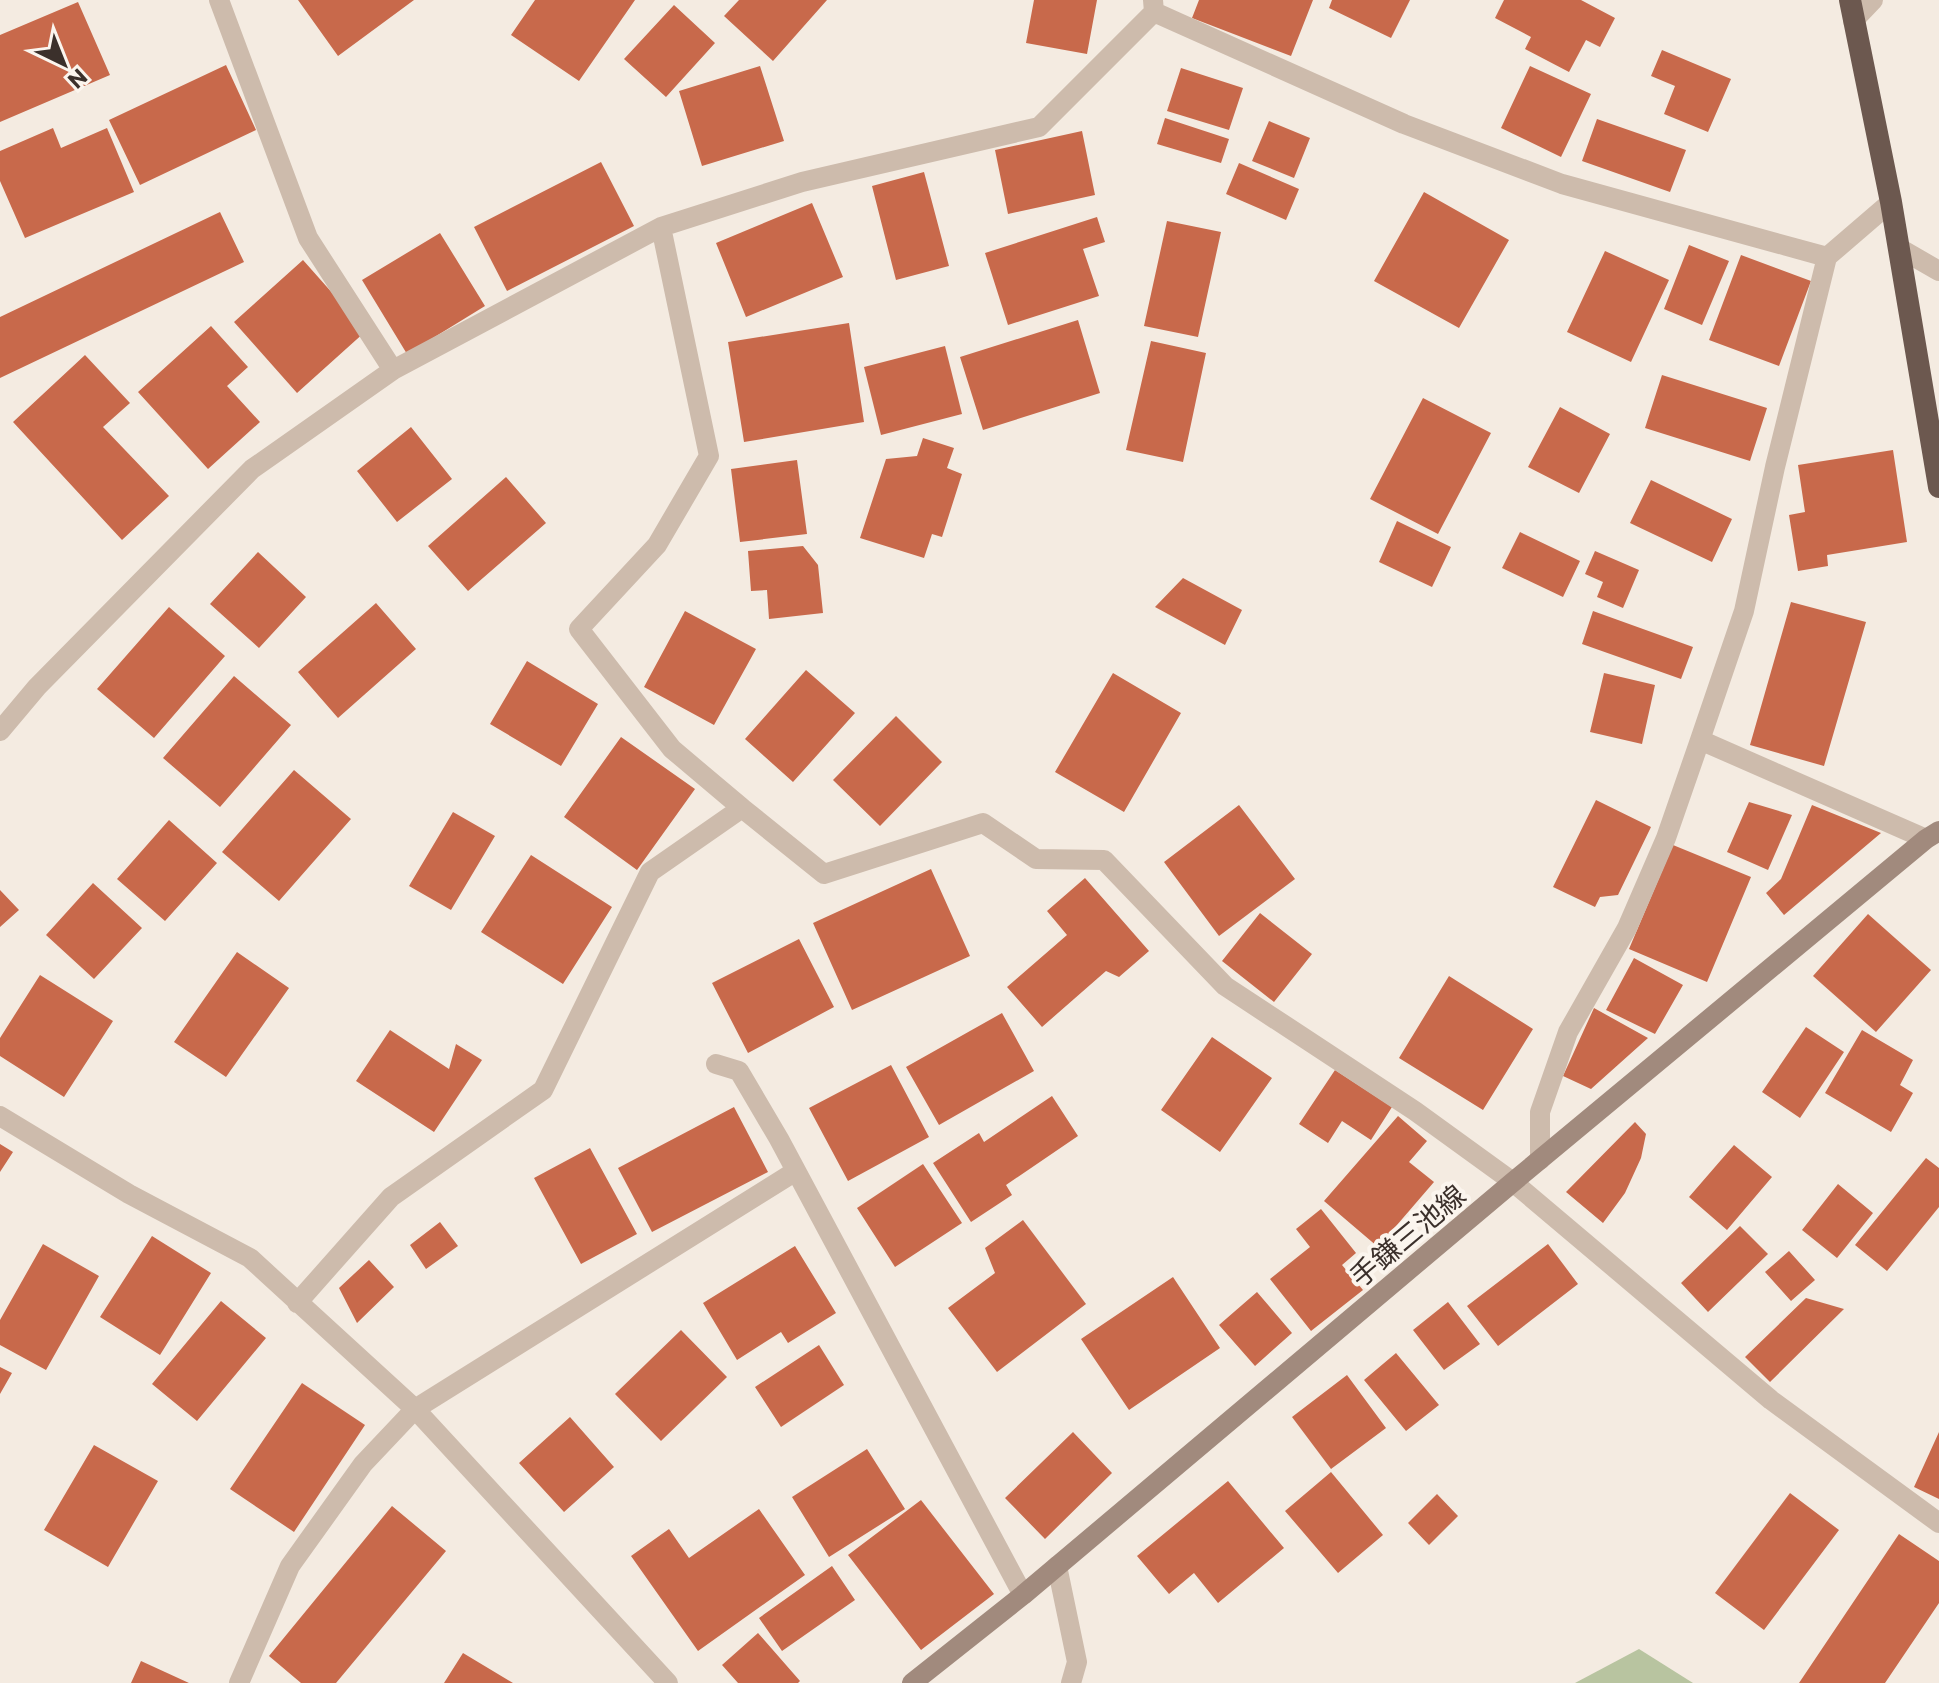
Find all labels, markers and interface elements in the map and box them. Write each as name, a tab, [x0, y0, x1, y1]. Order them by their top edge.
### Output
north arrow	[24, 24, 104, 104]
text: N	[63, 63, 93, 94]
street label: 手鎌三池線	[1342, 1177, 1472, 1293]

